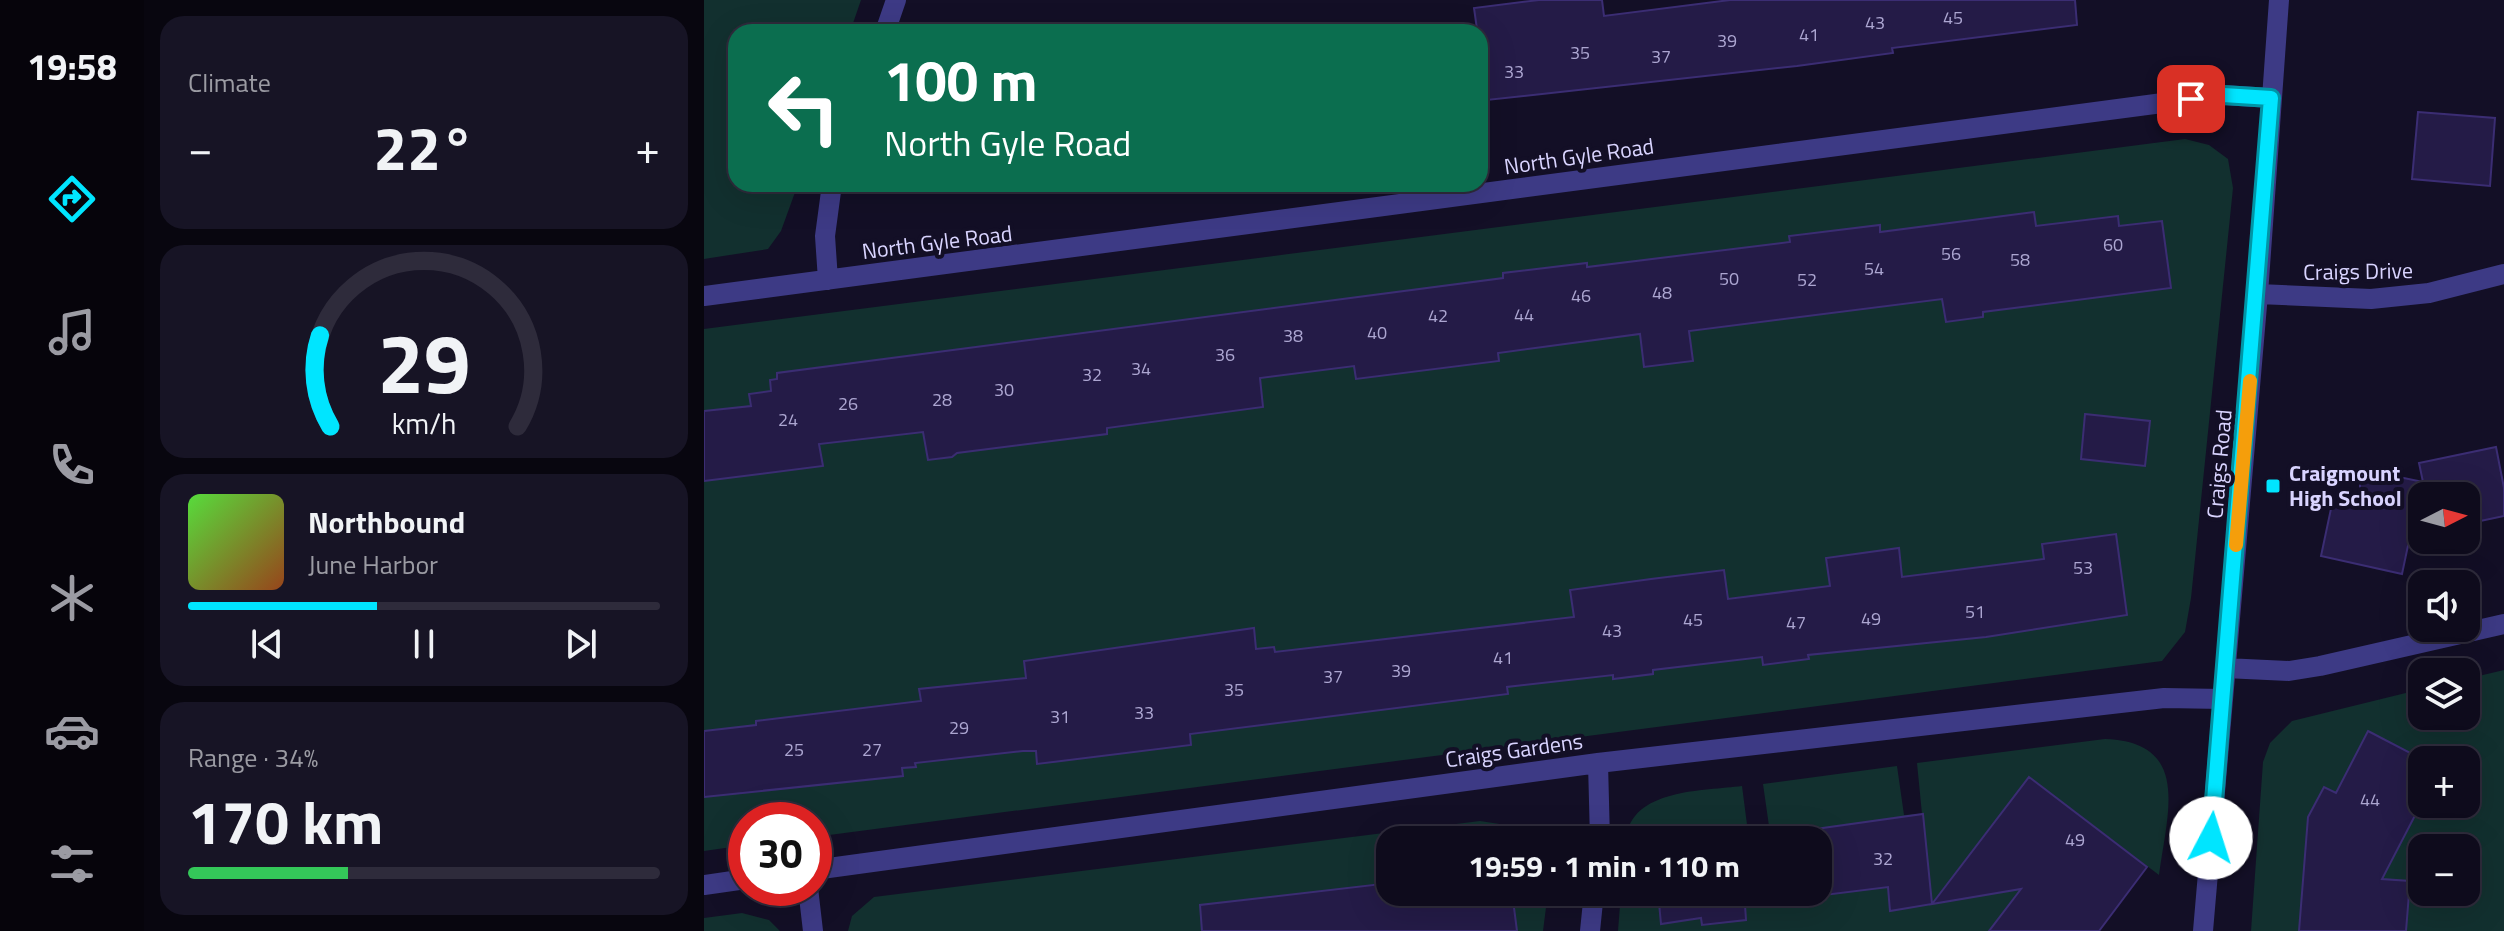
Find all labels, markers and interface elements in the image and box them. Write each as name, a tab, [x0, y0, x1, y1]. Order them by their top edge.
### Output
house number: 45	[1943, 4, 1963, 31]
house number: 43	[1865, 9, 1885, 36]
house number: 41	[1799, 21, 1819, 48]
house number: 39	[1717, 27, 1737, 54]
text: 100 m	[884, 38, 1037, 123]
text: 19:58	[27, 39, 117, 94]
house number: 35	[1570, 39, 1590, 66]
house number: 37	[1651, 43, 1671, 70]
icon: left	[752, 56, 856, 160]
house number: 33	[1504, 58, 1524, 85]
text: Climate	[188, 63, 271, 102]
pin	[2157, 65, 2225, 133]
icon: arrive	[2169, 77, 2213, 121]
text: 22°	[374, 102, 474, 193]
text: −	[188, 114, 213, 181]
text: +	[635, 114, 660, 181]
text: North Gyle Road	[884, 115, 1131, 170]
street label: North Gyle Road	[1502, 129, 1656, 183]
icon: directions	[44, 171, 100, 227]
street label: North Gyle Road	[860, 216, 1014, 268]
house number: 60	[2103, 231, 2123, 258]
house number: 56	[1941, 240, 1961, 267]
house number: 58	[2010, 246, 2030, 273]
street label: Craigs Drive	[2303, 253, 2413, 289]
house number: 54	[1864, 255, 1884, 282]
house number: 50	[1719, 265, 1739, 292]
house number: 52	[1797, 266, 1817, 293]
house number: 48	[1652, 279, 1672, 306]
house number: 46	[1571, 282, 1591, 309]
text: 29	[377, 299, 471, 425]
house number: 44	[1514, 301, 1534, 328]
house number: 42	[1428, 302, 1448, 329]
icon: music	[44, 304, 100, 360]
house number: 40	[1367, 319, 1387, 346]
house number: 38	[1283, 322, 1303, 349]
house number: 36	[1215, 341, 1235, 368]
house number: 34	[1131, 355, 1151, 382]
house number: 32	[1082, 361, 1102, 388]
house number: 30	[994, 376, 1014, 403]
house number: 28	[932, 386, 952, 413]
house number: 26	[838, 390, 858, 417]
text: km/h	[392, 402, 456, 445]
house number: 24	[778, 406, 798, 433]
street label: Craigs Road	[2197, 408, 2241, 520]
icon: phone	[44, 437, 100, 493]
place label: Craigmount High School	[2289, 456, 2402, 515]
marker: Craigmount High School	[2264, 477, 2282, 495]
north arrow	[2408, 482, 2480, 554]
map controls	[2408, 482, 2480, 906]
text: Northbound	[308, 499, 465, 545]
text: June Harbor	[308, 545, 438, 584]
house number: 53	[2073, 554, 2093, 581]
icon: climate	[44, 570, 100, 626]
button: sound	[2408, 570, 2480, 642]
house number: 51	[1965, 598, 1985, 625]
house number: 49	[1861, 605, 1881, 632]
house number: 45	[1683, 606, 1703, 633]
house number: 47	[1786, 609, 1806, 636]
house number: 43	[1602, 617, 1622, 644]
icon: previous	[245, 622, 289, 666]
icon: pause	[402, 622, 446, 666]
icon: next	[559, 622, 603, 666]
house number: 41	[1493, 644, 1513, 671]
house number: 39	[1391, 657, 1411, 684]
button: layers	[2408, 658, 2480, 730]
house number: 37	[1323, 663, 1343, 690]
house number: 35	[1224, 676, 1244, 703]
house number: 33	[1134, 699, 1154, 726]
icon: car	[44, 703, 100, 759]
house number: 31	[1050, 703, 1070, 730]
house number: 29	[949, 714, 969, 741]
street label: Craigs Gardens	[1443, 724, 1585, 776]
house number: 25	[784, 736, 804, 763]
house number: 27	[862, 736, 882, 763]
text: Range · 34%	[188, 738, 318, 777]
button: +	[2408, 746, 2480, 818]
text: 170 km	[188, 776, 383, 867]
house number: 44	[2360, 786, 2380, 813]
position arrow	[2169, 796, 2253, 880]
speed limit sign: 30	[728, 802, 832, 906]
house number: 49	[2065, 826, 2085, 853]
button: −	[2408, 834, 2480, 906]
icon: filters	[44, 836, 100, 892]
text: 19:59 · 1 min · 110 m	[1468, 843, 1740, 889]
house number: 32	[1873, 845, 1893, 872]

